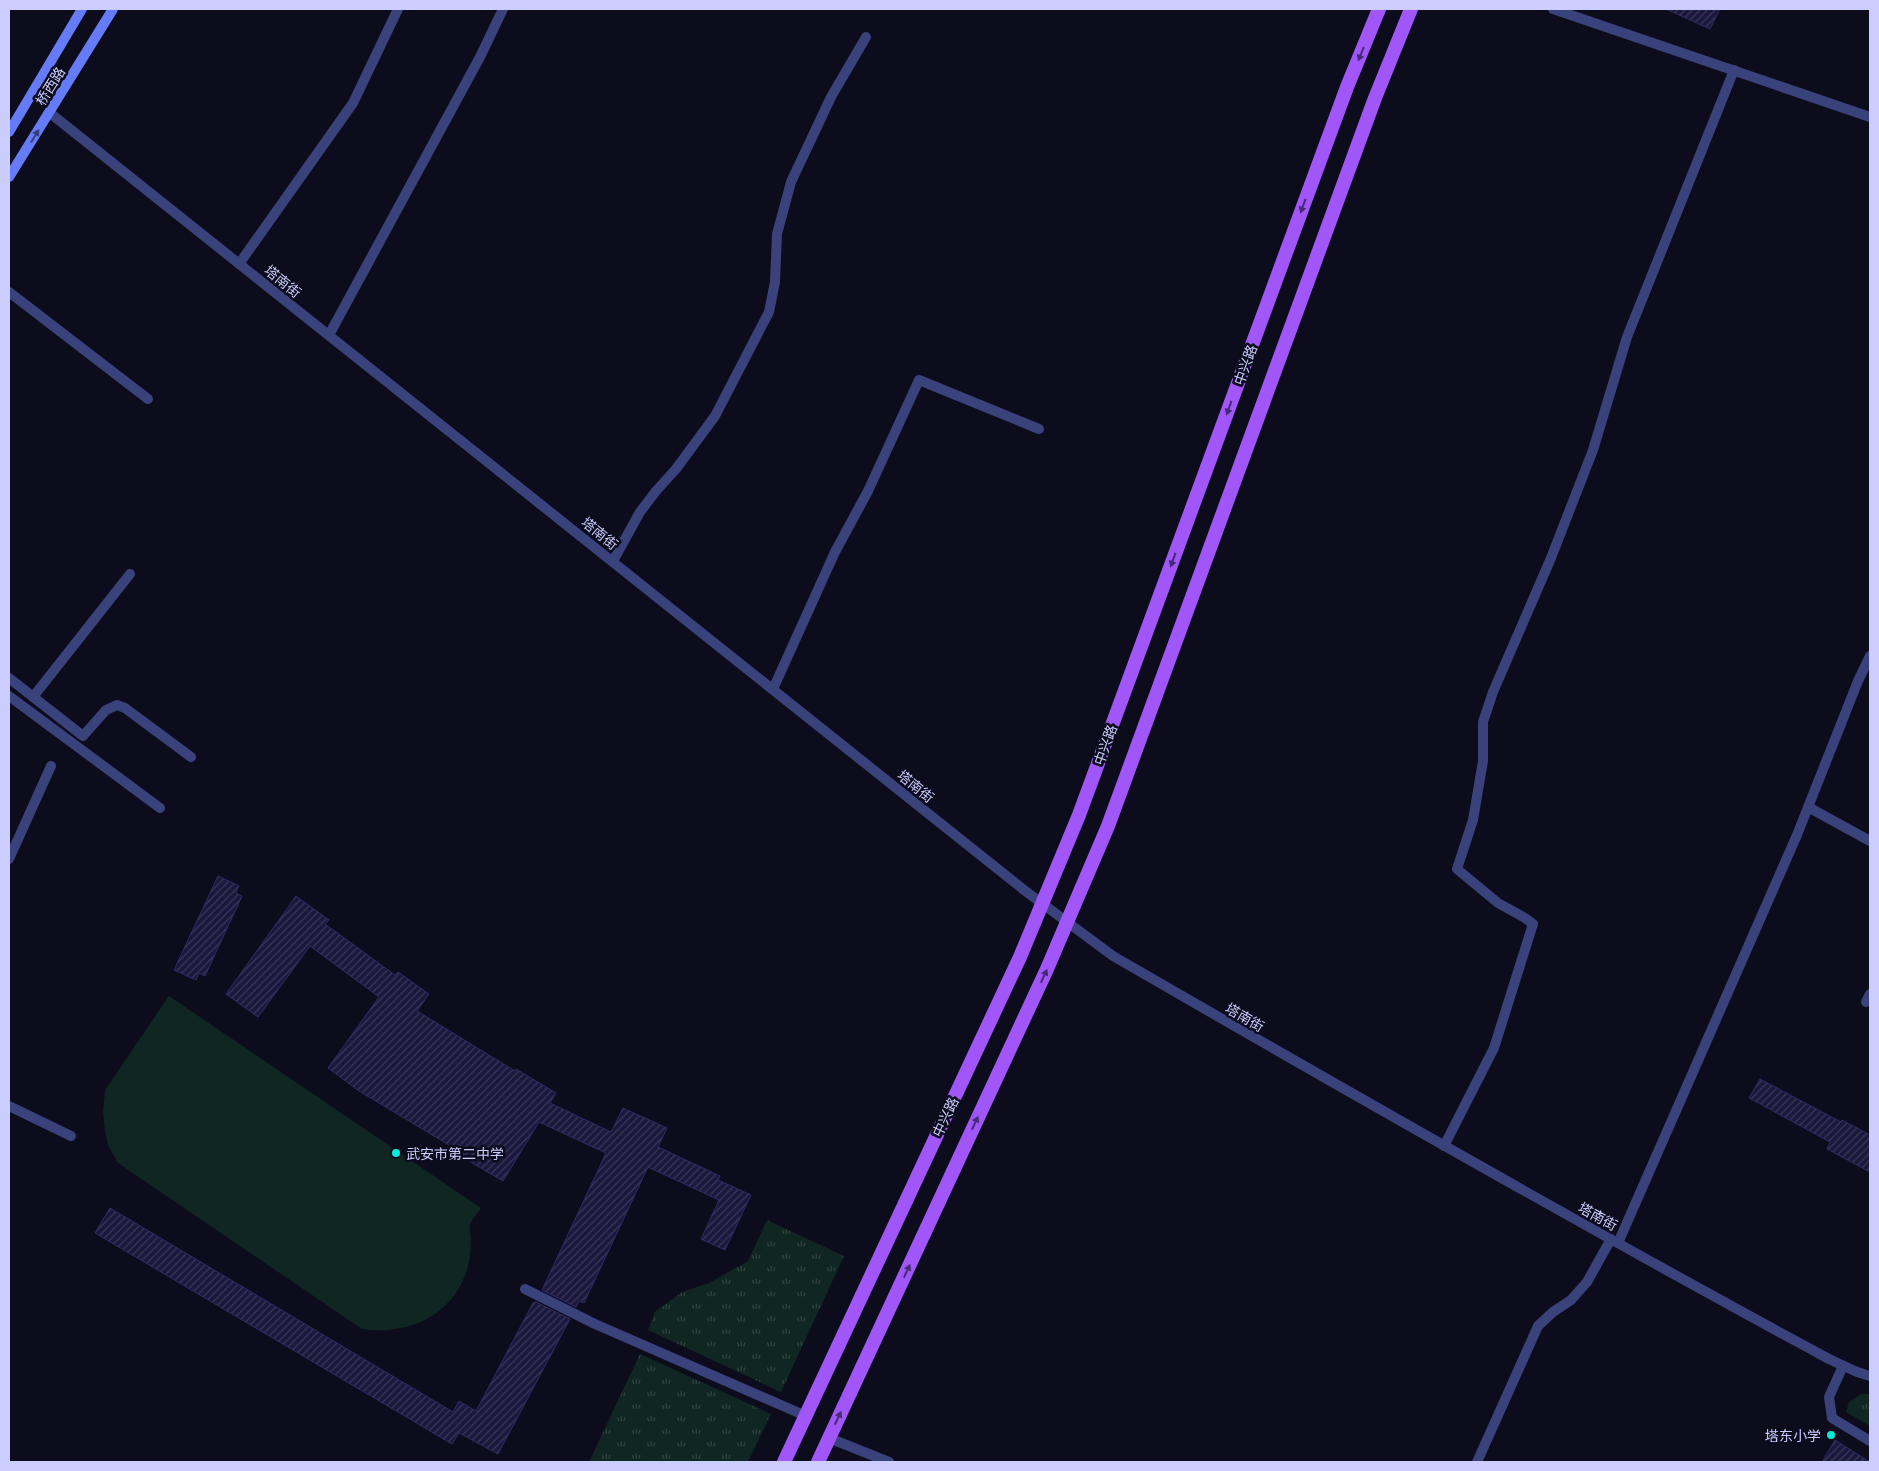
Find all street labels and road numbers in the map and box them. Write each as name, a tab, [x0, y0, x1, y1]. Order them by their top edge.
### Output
street label: 桥西路	[32, 64, 68, 108]
street label: 塔南街	[261, 261, 305, 301]
street label: 中兴路	[1230, 342, 1260, 388]
street label: 塔南街	[578, 513, 622, 553]
street label: 中兴路	[1090, 722, 1120, 768]
street label: 塔南街	[894, 766, 938, 806]
street label: 塔南街	[1223, 999, 1267, 1035]
street label: 中兴路	[928, 1094, 962, 1140]
street label: 塔南街	[1576, 1198, 1620, 1234]

